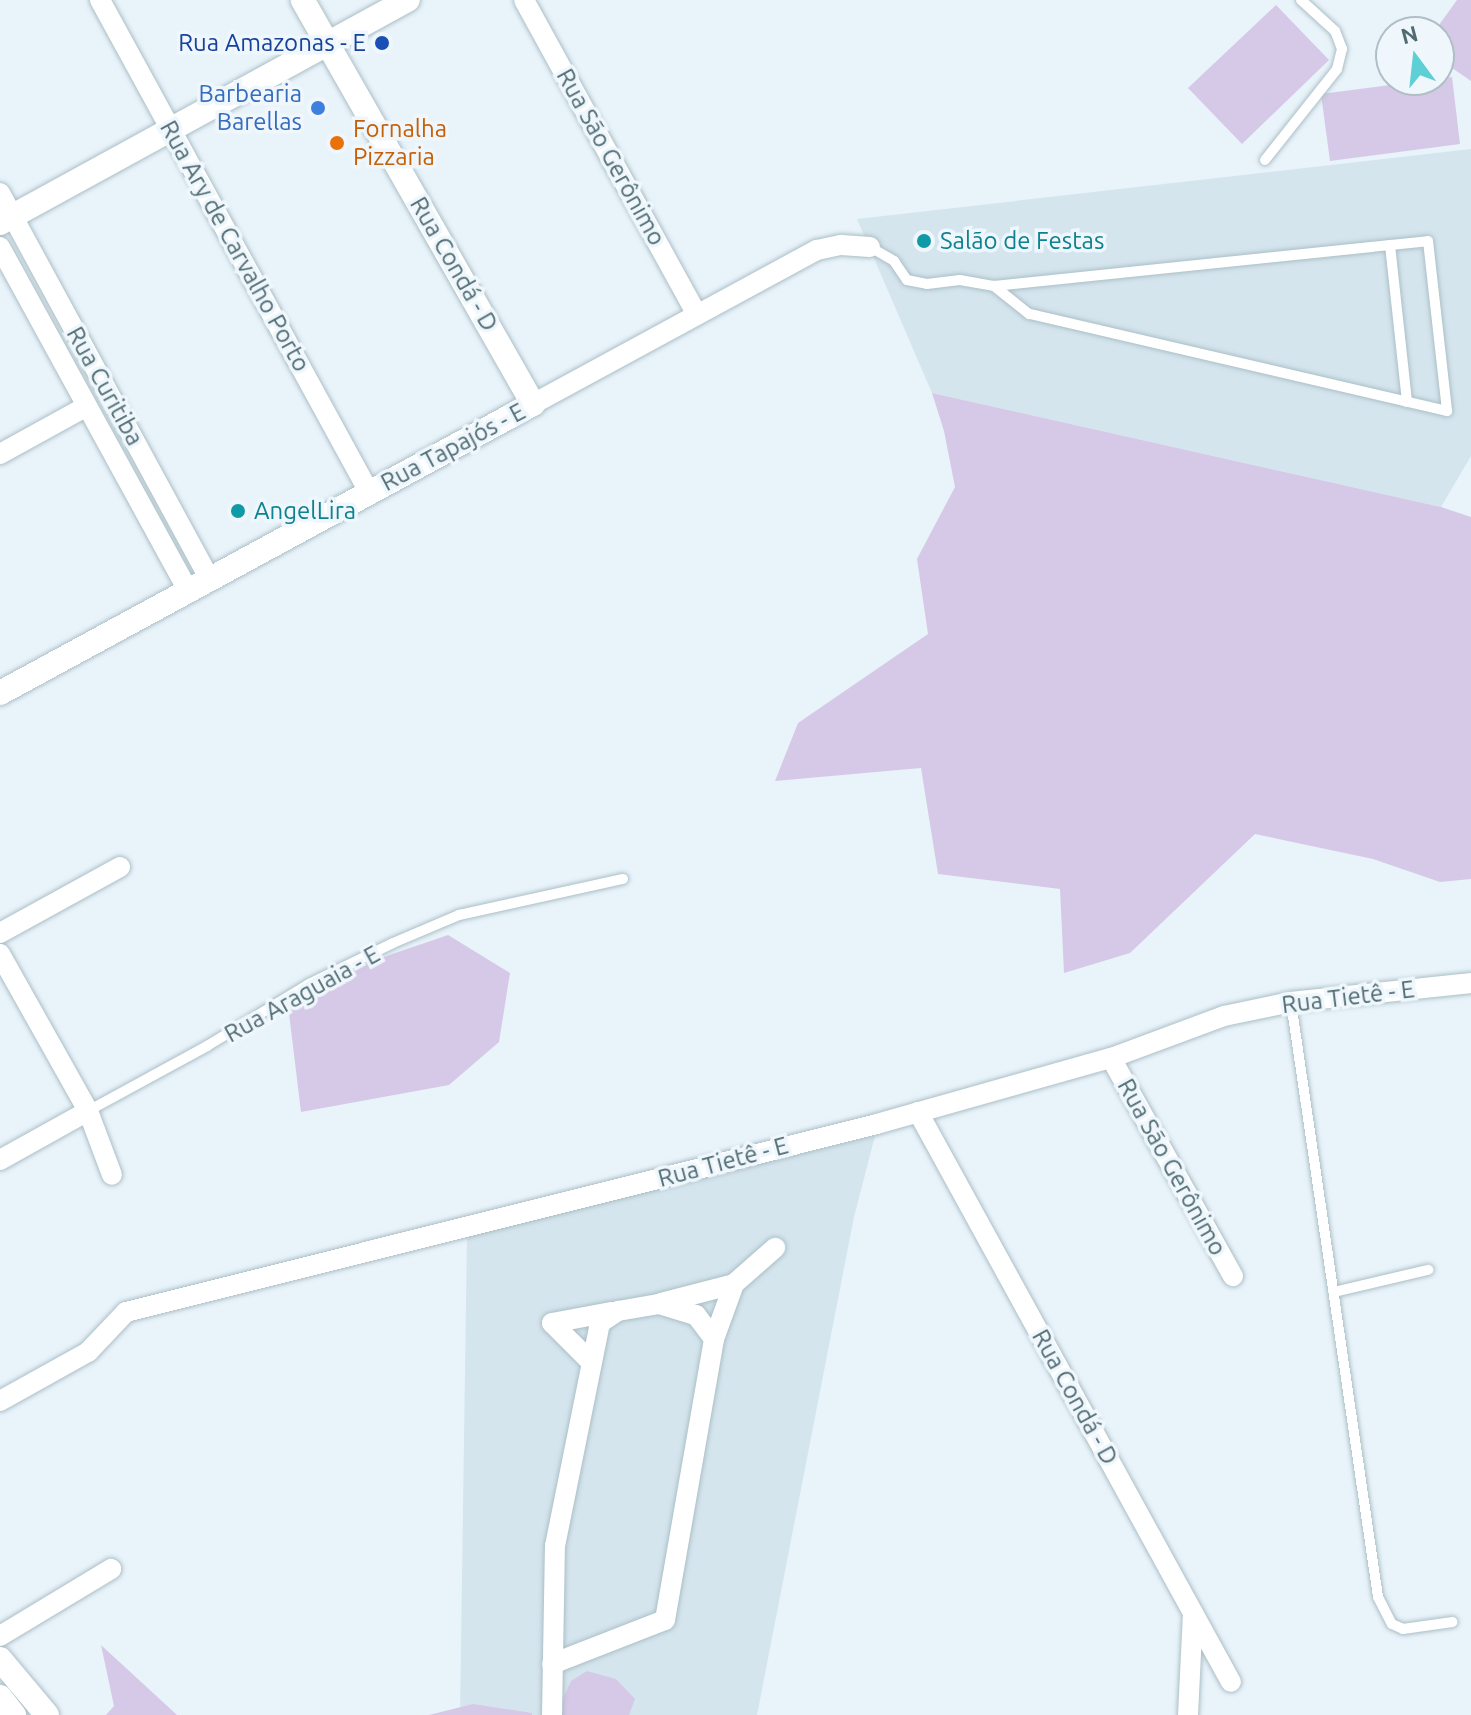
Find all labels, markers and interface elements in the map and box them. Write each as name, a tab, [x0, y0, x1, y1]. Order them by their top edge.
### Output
north arrow	[1375, 16, 1455, 96]
text: N	[1398, 20, 1420, 48]
place label: Rua Amazonas - E	[178, 29, 366, 57]
marker: Rua Amazonas - E	[373, 34, 391, 52]
street label: Rua São Gerônimo	[551, 64, 671, 250]
place label: Barbearia Barellas	[198, 80, 302, 136]
marker: Barbearia Barellas	[309, 99, 327, 117]
street label: Rua Ary de Carvalho Porto	[154, 115, 316, 377]
place label: Fornalha Pizzaria	[353, 115, 447, 171]
marker: Fornalha Pizzaria	[328, 134, 346, 152]
street label: Rua Condá - D	[404, 192, 504, 336]
place label: Salão de Festas	[940, 227, 1104, 255]
marker: Salão de Festas	[915, 232, 933, 250]
street label: Rua Curitiba	[61, 322, 149, 450]
street label: Rua Tapajós - E	[376, 397, 530, 497]
place label: AngelLira	[254, 497, 356, 525]
marker: AngelLira	[229, 502, 247, 520]
street label: Rua Araguaia - E	[219, 939, 385, 1049]
street label: Rua Tietê - E	[1280, 975, 1416, 1019]
street label: Rua São Gerônimo	[1112, 1074, 1232, 1260]
street label: Rua Tietê - E	[655, 1131, 791, 1193]
street label: Rua Condá - D	[1026, 1324, 1124, 1470]

